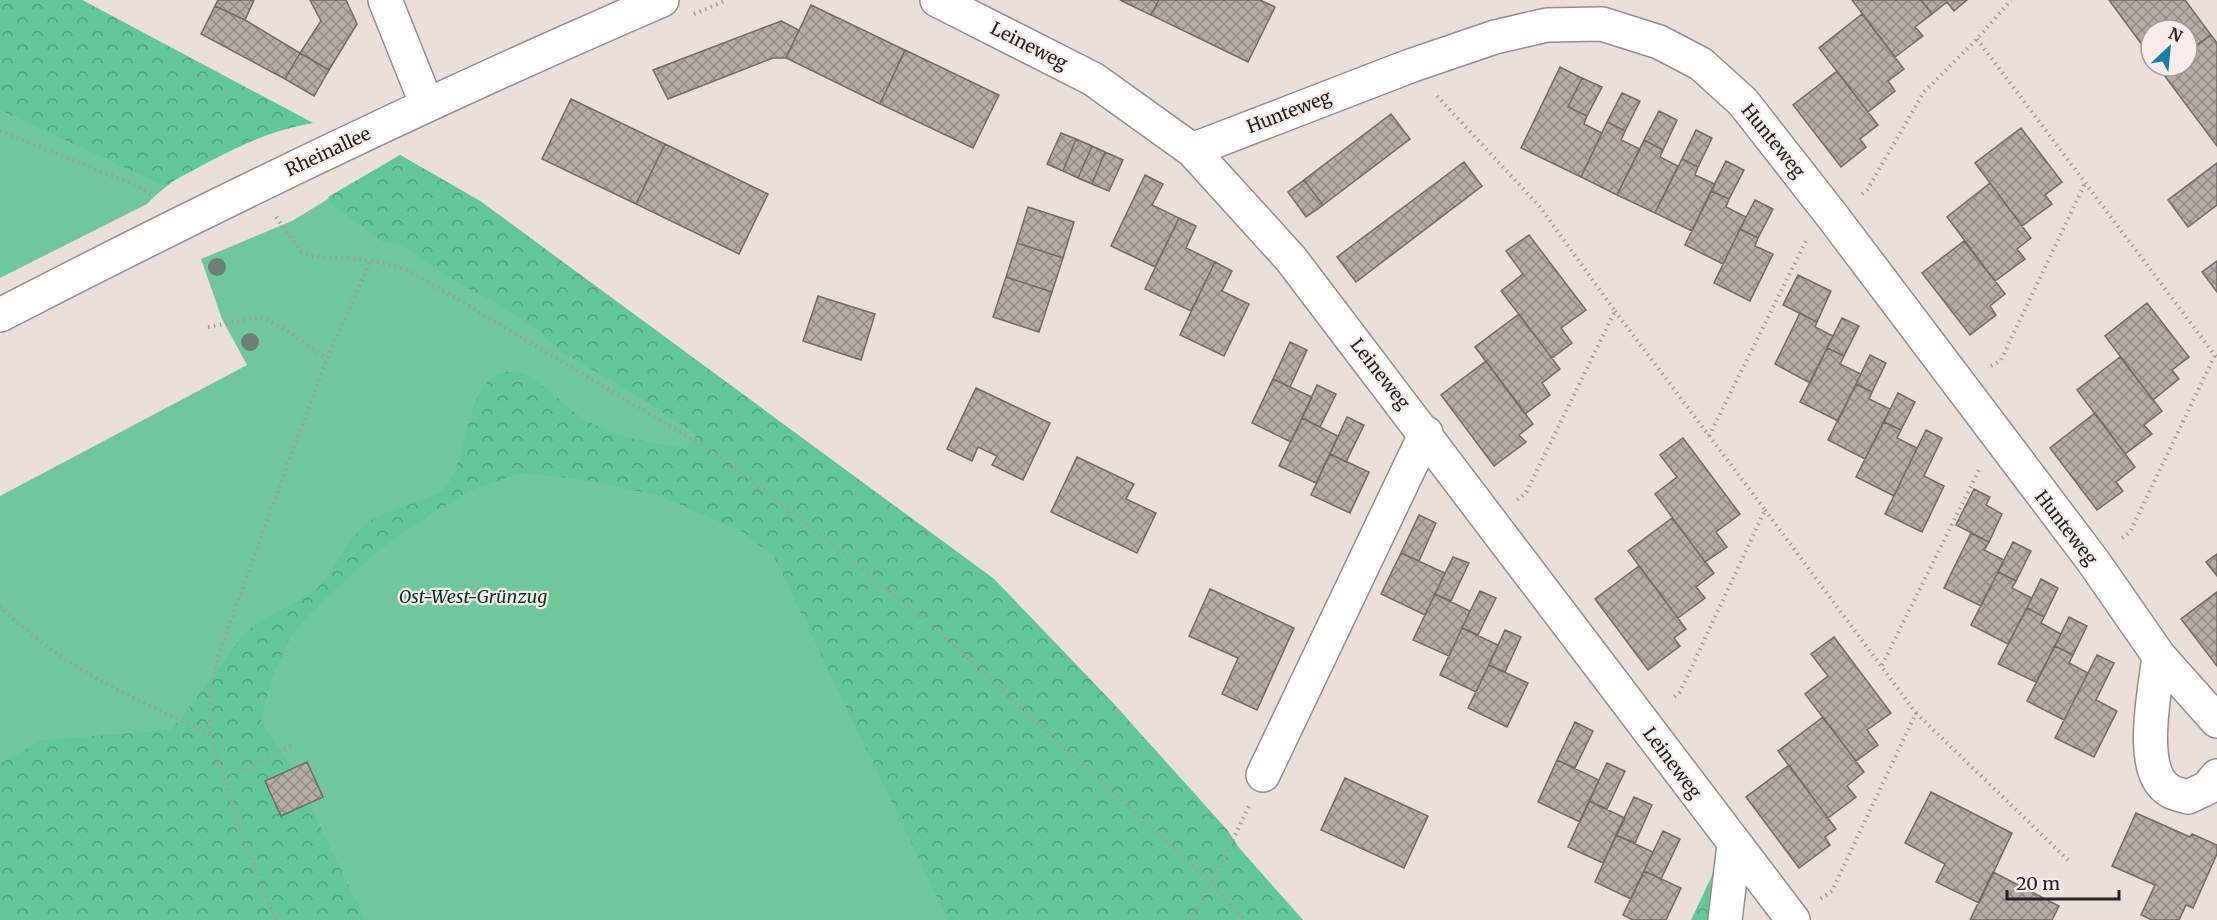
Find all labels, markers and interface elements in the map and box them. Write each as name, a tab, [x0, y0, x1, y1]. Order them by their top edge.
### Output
street label: Leineweg	[987, 16, 1072, 75]
north arrow	[2139, 18, 2199, 78]
text: N	[2166, 23, 2186, 46]
street label: Hunteweg	[1243, 85, 1334, 138]
street label: Hunteweg	[1737, 99, 1810, 182]
street label: Rheinallee	[281, 122, 374, 181]
street label: Leineweg	[1346, 334, 1415, 414]
street label: Hunteweg	[2030, 486, 2103, 570]
park label: Ost-West-Grünzug	[399, 585, 547, 608]
street label: Leineweg	[1638, 722, 1707, 803]
scale bar	[2007, 863, 2120, 901]
text: 20 m	[2016, 872, 2060, 895]

